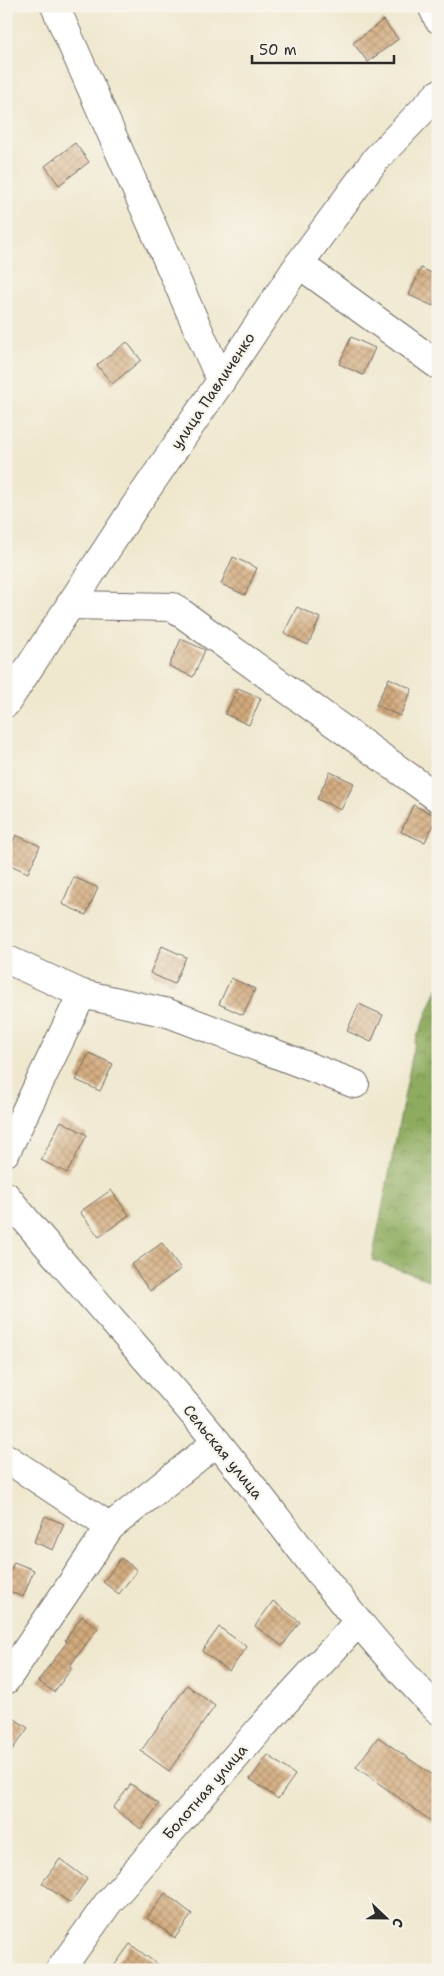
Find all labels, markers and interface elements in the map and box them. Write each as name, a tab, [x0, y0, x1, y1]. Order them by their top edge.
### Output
scale bar	[252, 32, 394, 64]
text: 50 m	[259, 40, 297, 60]
street label: улица Павличенко	[166, 329, 260, 453]
street label: Сельская улица	[179, 1401, 268, 1504]
street label: Болотная улица	[158, 1740, 252, 1844]
north arrow	[362, 1894, 412, 1944]
text: С	[388, 1916, 408, 1930]

